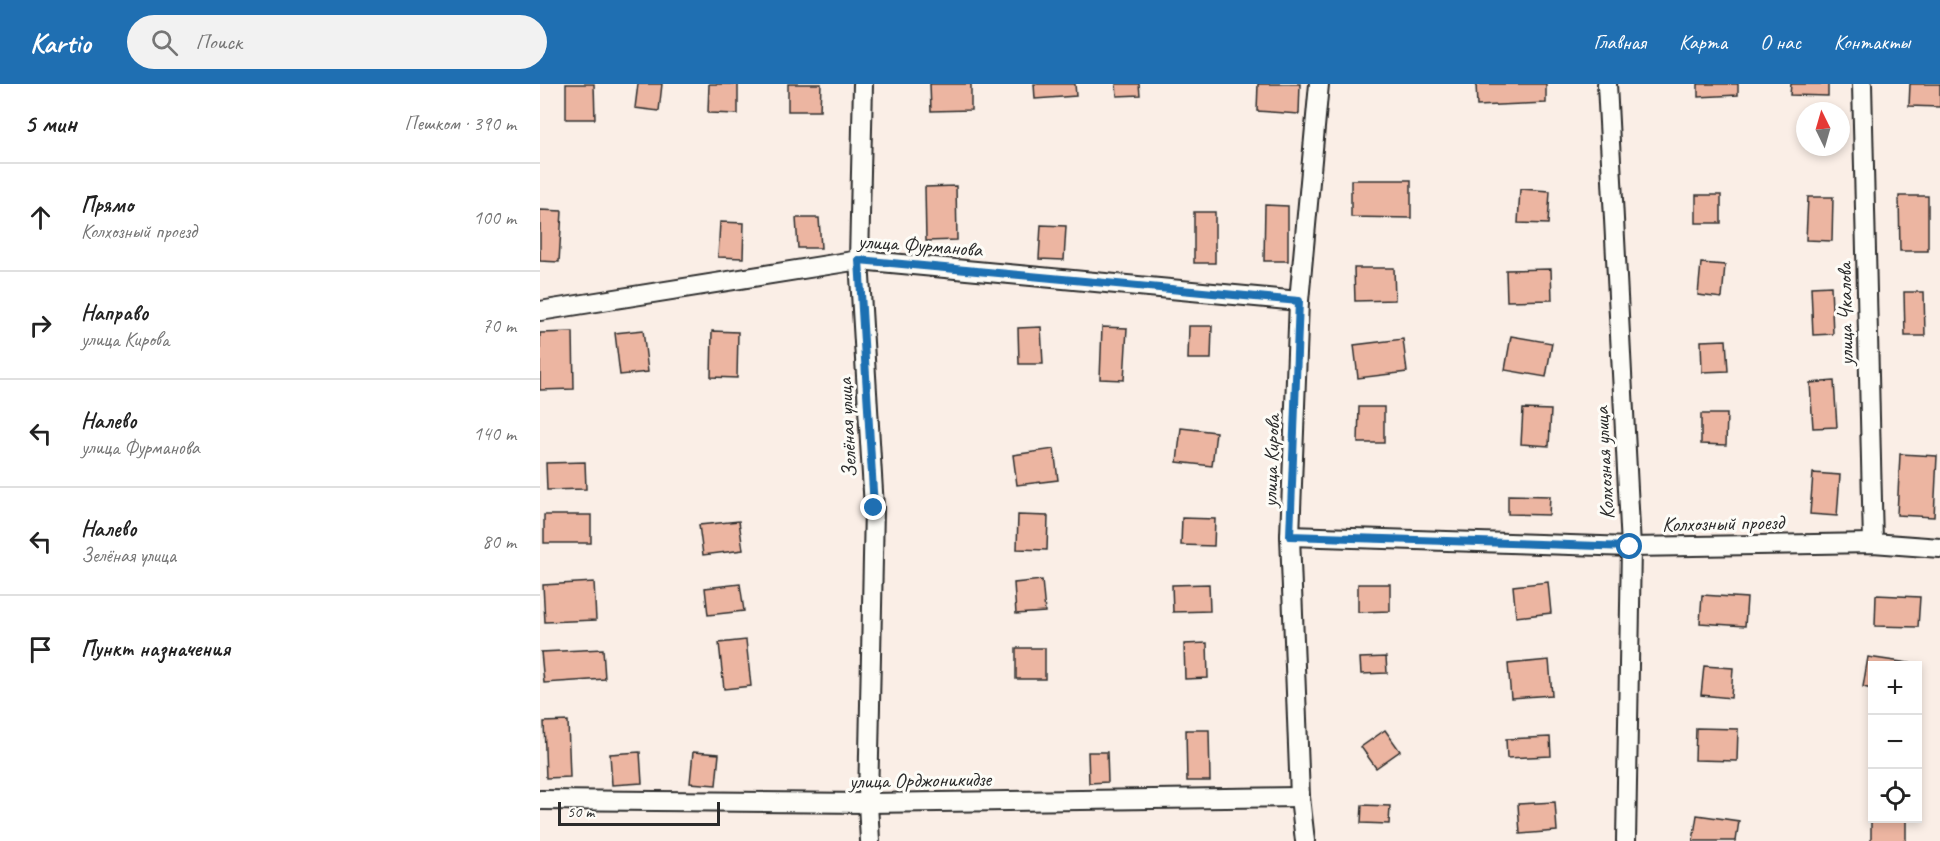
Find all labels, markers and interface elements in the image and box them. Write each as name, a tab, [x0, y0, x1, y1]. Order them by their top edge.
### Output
search box	[127, 15, 547, 69]
text: Kartio	[30, 25, 91, 60]
icon: search	[148, 26, 181, 59]
text: Поиск	[196, 28, 242, 56]
text: Главная	[1593, 29, 1646, 55]
text: Карта	[1679, 29, 1727, 55]
text: О нас	[1760, 29, 1801, 55]
text: Контакты	[1834, 29, 1910, 55]
north arrow	[1796, 102, 1850, 156]
text: 5 мин	[24, 107, 76, 140]
text: Пешком · 390 m	[404, 111, 516, 136]
text: Прямо	[81, 191, 133, 219]
icon: ahead	[24, 201, 57, 234]
text: 100 m	[473, 205, 516, 230]
text: Колхозный проезд	[81, 219, 197, 244]
street label: улица Фурманова	[855, 228, 985, 262]
street label: улица Чкалова	[1831, 260, 1859, 368]
text: Направо	[81, 299, 148, 327]
icon: right	[24, 309, 57, 342]
text: 70 m	[482, 313, 516, 338]
text: улица Кирова	[81, 327, 169, 352]
street label: Зелёная улица	[831, 376, 863, 479]
street label: Колхозная улица	[1588, 404, 1620, 520]
text: Налево	[81, 407, 137, 435]
street label: улица Кирова	[1256, 412, 1286, 510]
icon: left	[24, 417, 57, 450]
text: 140 m	[473, 421, 516, 446]
text: улица Фурманова	[81, 435, 199, 460]
route end	[860, 494, 886, 520]
street label: Колхозный проезд	[1662, 509, 1787, 537]
text: Налево	[81, 515, 137, 543]
icon: left	[24, 525, 57, 558]
text: 80 m	[482, 529, 516, 554]
route start	[1616, 533, 1642, 559]
text: Зелёная улица	[81, 543, 176, 568]
icon: arrive	[24, 633, 57, 666]
text: Пункт назначения	[81, 635, 230, 663]
map controls	[1868, 661, 1922, 823]
button: +	[1868, 661, 1922, 715]
button: −	[1868, 715, 1922, 769]
street label: улица Орджоникидзе	[847, 766, 993, 794]
button: locate	[1868, 769, 1922, 823]
scale bar	[558, 799, 720, 826]
text: 50 m	[567, 802, 594, 822]

